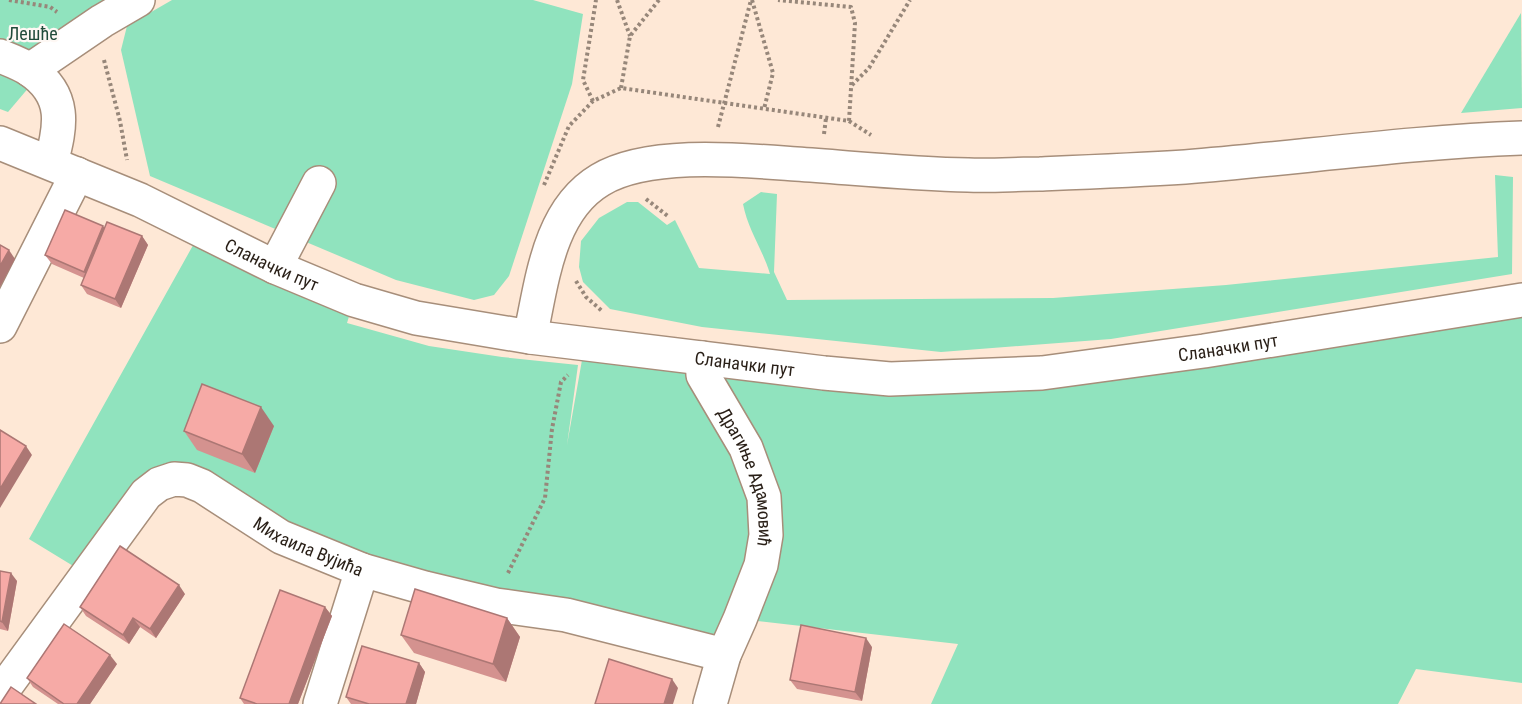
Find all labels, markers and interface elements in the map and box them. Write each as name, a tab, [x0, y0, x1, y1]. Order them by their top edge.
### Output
park label: Лешће	[8, 23, 58, 44]
street label: Сланачки пут	[222, 233, 322, 295]
street label: Сланачки пут	[1177, 329, 1280, 365]
street label: Сланачки пут	[693, 347, 796, 380]
street label: Драгиње Адамовић	[714, 403, 777, 548]
street label: Михаила Вујића	[250, 512, 367, 580]

